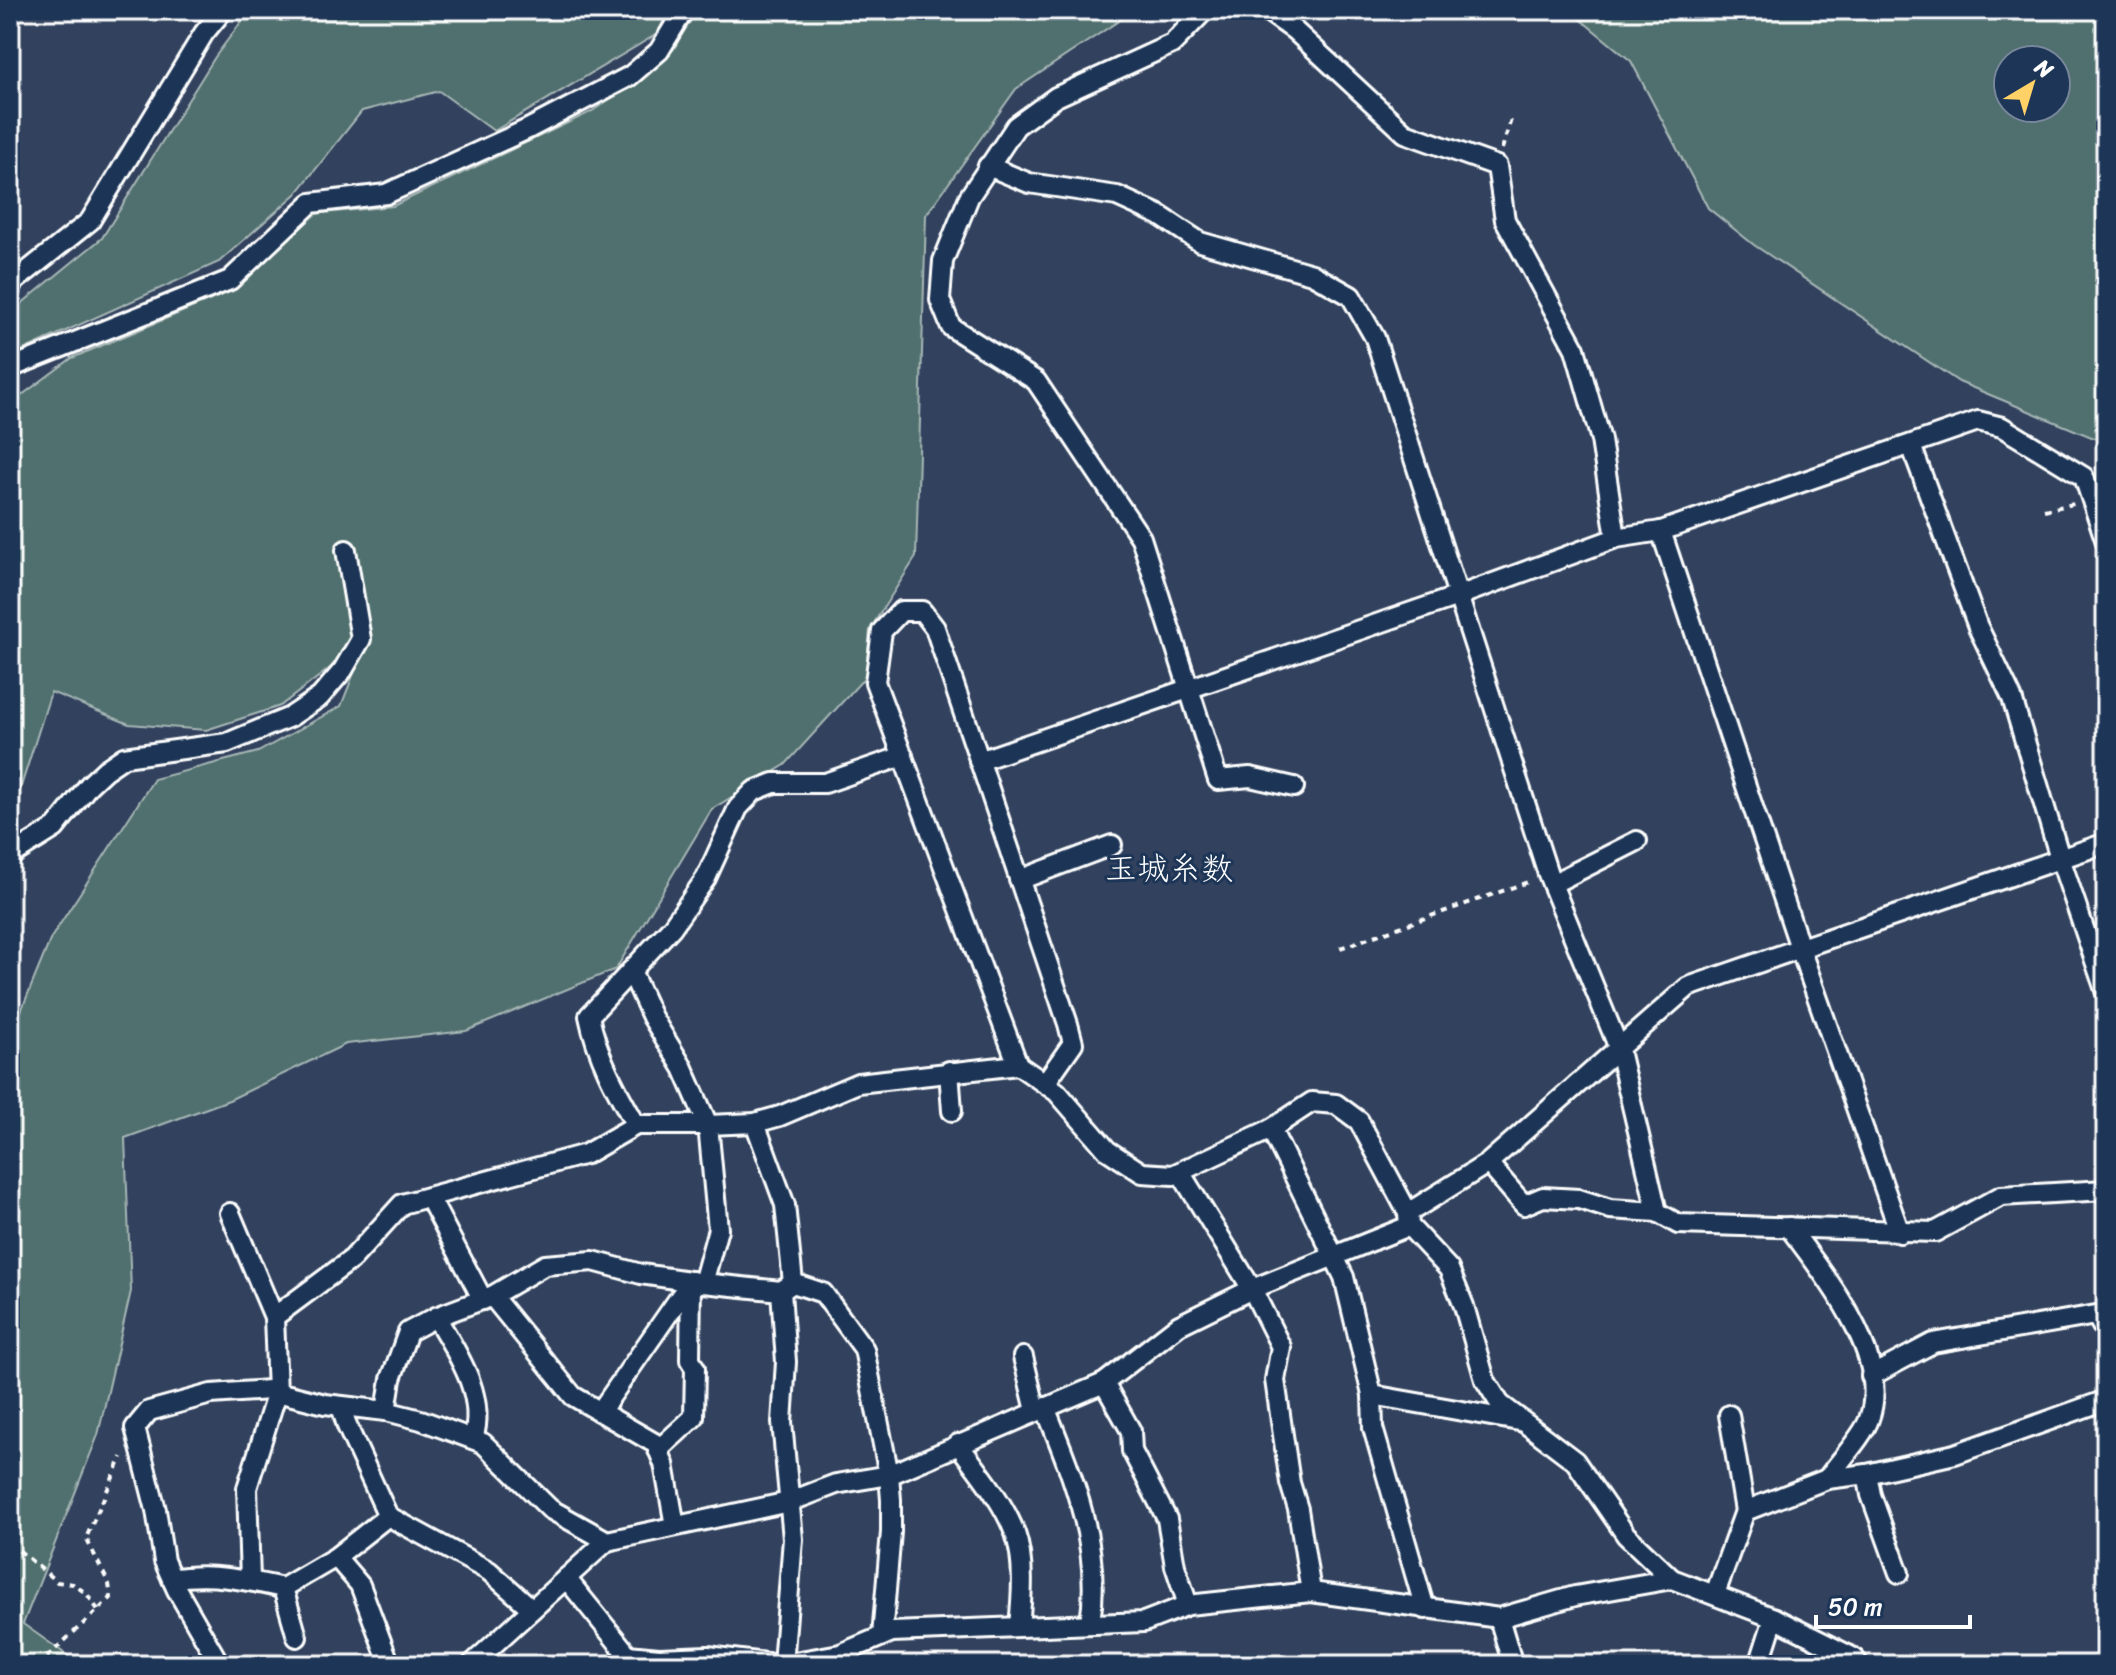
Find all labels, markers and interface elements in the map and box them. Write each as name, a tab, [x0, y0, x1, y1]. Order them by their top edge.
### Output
north arrow	[1992, 44, 2072, 124]
text: N	[2025, 48, 2063, 89]
district label: 玉城糸数	[1105, 840, 1233, 897]
scale bar	[1816, 1579, 1970, 1629]
text: 50 m	[1828, 1586, 1883, 1628]

